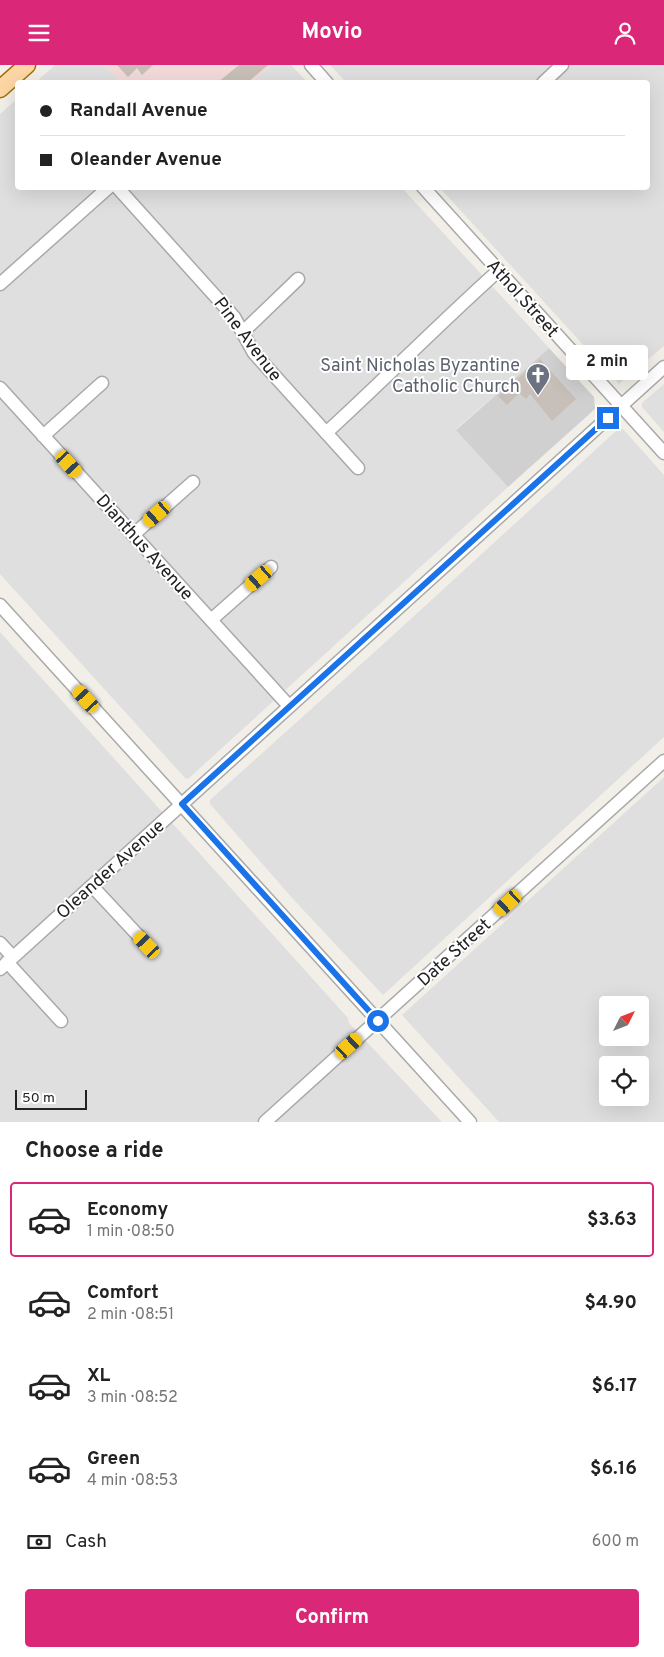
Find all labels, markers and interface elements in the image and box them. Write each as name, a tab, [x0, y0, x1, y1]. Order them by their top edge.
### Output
icon: menu	[25, 19, 53, 47]
text: Movio	[302, 19, 362, 46]
icon: person	[611, 19, 639, 47]
text: Randall Avenue	[70, 99, 208, 123]
text: Oleander Avenue	[70, 148, 222, 172]
street label: Athol Street	[481, 255, 563, 343]
street label: Pine Avenue	[208, 293, 286, 387]
callout: 2 min	[567, 345, 649, 381]
text: 2 min	[586, 352, 628, 372]
place label: Saint Nicholas Byzantine Catholic Church	[320, 355, 520, 399]
church icon: Saint Nicholas Byzantine Catholic Church	[525, 362, 551, 396]
route end	[597, 407, 619, 429]
car	[53, 448, 84, 480]
street label: Dianthus Avenue	[90, 490, 198, 606]
car	[140, 498, 173, 530]
car	[242, 562, 275, 594]
car	[70, 683, 101, 715]
street label: Oleander Avenue	[52, 815, 170, 925]
car	[491, 887, 524, 919]
street label: Date Street	[413, 914, 497, 992]
car	[131, 929, 162, 961]
north arrow	[599, 996, 649, 1046]
map controls	[599, 996, 649, 1106]
route start	[367, 1010, 389, 1032]
car	[332, 1030, 365, 1062]
button: locate	[599, 1056, 649, 1106]
scale bar	[15, 1087, 88, 1110]
text: 50 m	[22, 1090, 55, 1107]
text: Choose a ride	[25, 1138, 163, 1165]
icon: car	[27, 1197, 72, 1242]
text: Economy	[87, 1198, 168, 1222]
text: $3.63	[587, 1208, 637, 1232]
text: 1 min · 08:50	[87, 1222, 175, 1242]
icon: car	[27, 1280, 72, 1325]
text: Comfort	[87, 1281, 159, 1305]
text: $4.90	[585, 1291, 637, 1315]
text: 2 min · 08:51	[87, 1305, 174, 1325]
icon: car	[27, 1363, 72, 1408]
text: XL	[87, 1364, 110, 1388]
text: $6.17	[591, 1374, 637, 1398]
text: 3 min · 08:52	[87, 1388, 178, 1408]
icon: car	[27, 1446, 72, 1491]
text: Green	[87, 1447, 140, 1471]
text: $6.16	[590, 1457, 637, 1481]
text: 4 min · 08:53	[87, 1471, 178, 1491]
icon: cash	[25, 1528, 53, 1556]
text: Cash	[65, 1530, 107, 1554]
text: 600 m	[592, 1532, 639, 1552]
button: Confirm	[25, 1589, 639, 1647]

